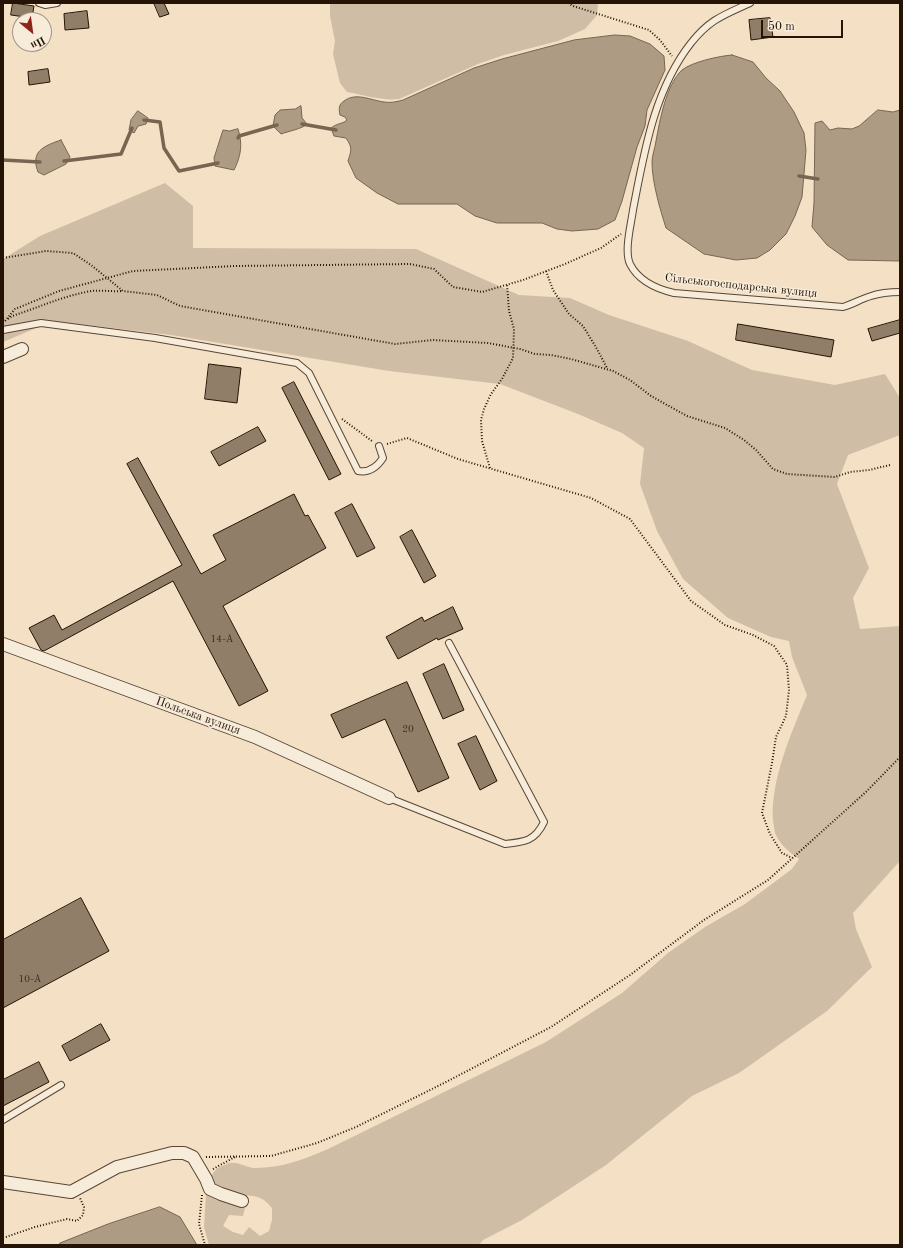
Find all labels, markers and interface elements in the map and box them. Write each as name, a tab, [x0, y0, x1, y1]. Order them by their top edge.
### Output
north arrow	[12, 12, 52, 52]
scale bar	[763, 12, 845, 38]
text: 50 m	[768, 21, 795, 33]
text: Пн	[28, 34, 47, 51]
street label: Сільськогосподарська вулиця	[664, 271, 818, 301]
house number: 14-А	[211, 633, 233, 645]
street label: Польська вулиця	[154, 694, 242, 738]
house number: 20	[402, 723, 414, 735]
house number: 10-А	[19, 973, 41, 985]

